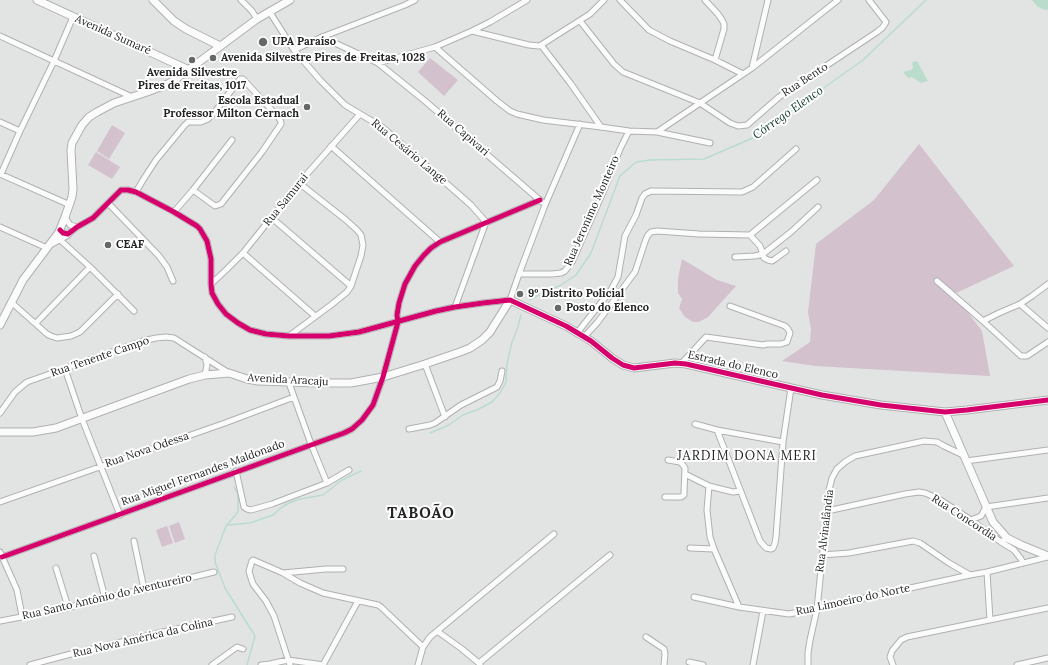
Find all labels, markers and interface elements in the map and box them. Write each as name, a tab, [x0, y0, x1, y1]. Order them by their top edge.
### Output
street label: Avenida Sumaré	[73, 12, 153, 58]
place label: UPA Paraíso	[272, 35, 336, 49]
marker: UPA Paraíso	[257, 36, 269, 48]
place label: Avenida Silvestre Pires de Freitas, 1028	[221, 51, 425, 65]
marker: Avenida Silvestre Pires de Freitas, 1028	[208, 53, 218, 63]
marker: Avenida Silvestre Pires de Freitas, 1017	[187, 55, 197, 65]
street label: Rua Bento	[780, 60, 830, 100]
place label: Avenida Silvestre Pires de Freitas, 1017	[138, 66, 246, 92]
water label: Córrego Elenco	[750, 83, 826, 143]
place label: Escola Estadual Professor Milton Cernach	[163, 94, 299, 120]
marker: Escola Estadual Professor Milton Cernach	[302, 102, 312, 112]
street label: Rua Capivari	[435, 107, 491, 159]
street label: Rua Cesário Lange	[369, 117, 449, 187]
street label: Rua Jeronimo Monteiro	[562, 154, 622, 268]
street label: Rua Samurai	[261, 171, 311, 229]
place label: CEAF	[116, 238, 144, 252]
marker: CEAF	[103, 240, 113, 250]
place label: 9º Distrito Policial	[528, 287, 624, 301]
marker: 9º Distrito Policial	[515, 289, 525, 299]
place label: Posto do Elenco	[566, 301, 649, 315]
marker: Posto do Elenco	[553, 303, 563, 313]
street label: Rua Tenente Campo	[49, 334, 151, 380]
street label: Estrada do Elenco	[687, 348, 779, 382]
street label: Avenida Aracaju	[247, 371, 329, 389]
street label: Rua Nova Odessa	[103, 429, 191, 471]
street label: Rua Miguel Fernandes Maldonado	[119, 437, 287, 509]
district label: JARDIM DONA MERI	[677, 448, 817, 464]
street label: Rua Alvinalândia	[813, 489, 837, 573]
street label: Rua Concordia	[929, 492, 999, 544]
district label: TABOÃO	[387, 505, 455, 523]
street label: Rua Santo Antônio do Aventureiro	[21, 571, 193, 623]
street label: Rua Limoeiro do Norte	[795, 581, 911, 619]
street label: Rua Nova América da Colina	[72, 615, 214, 661]

